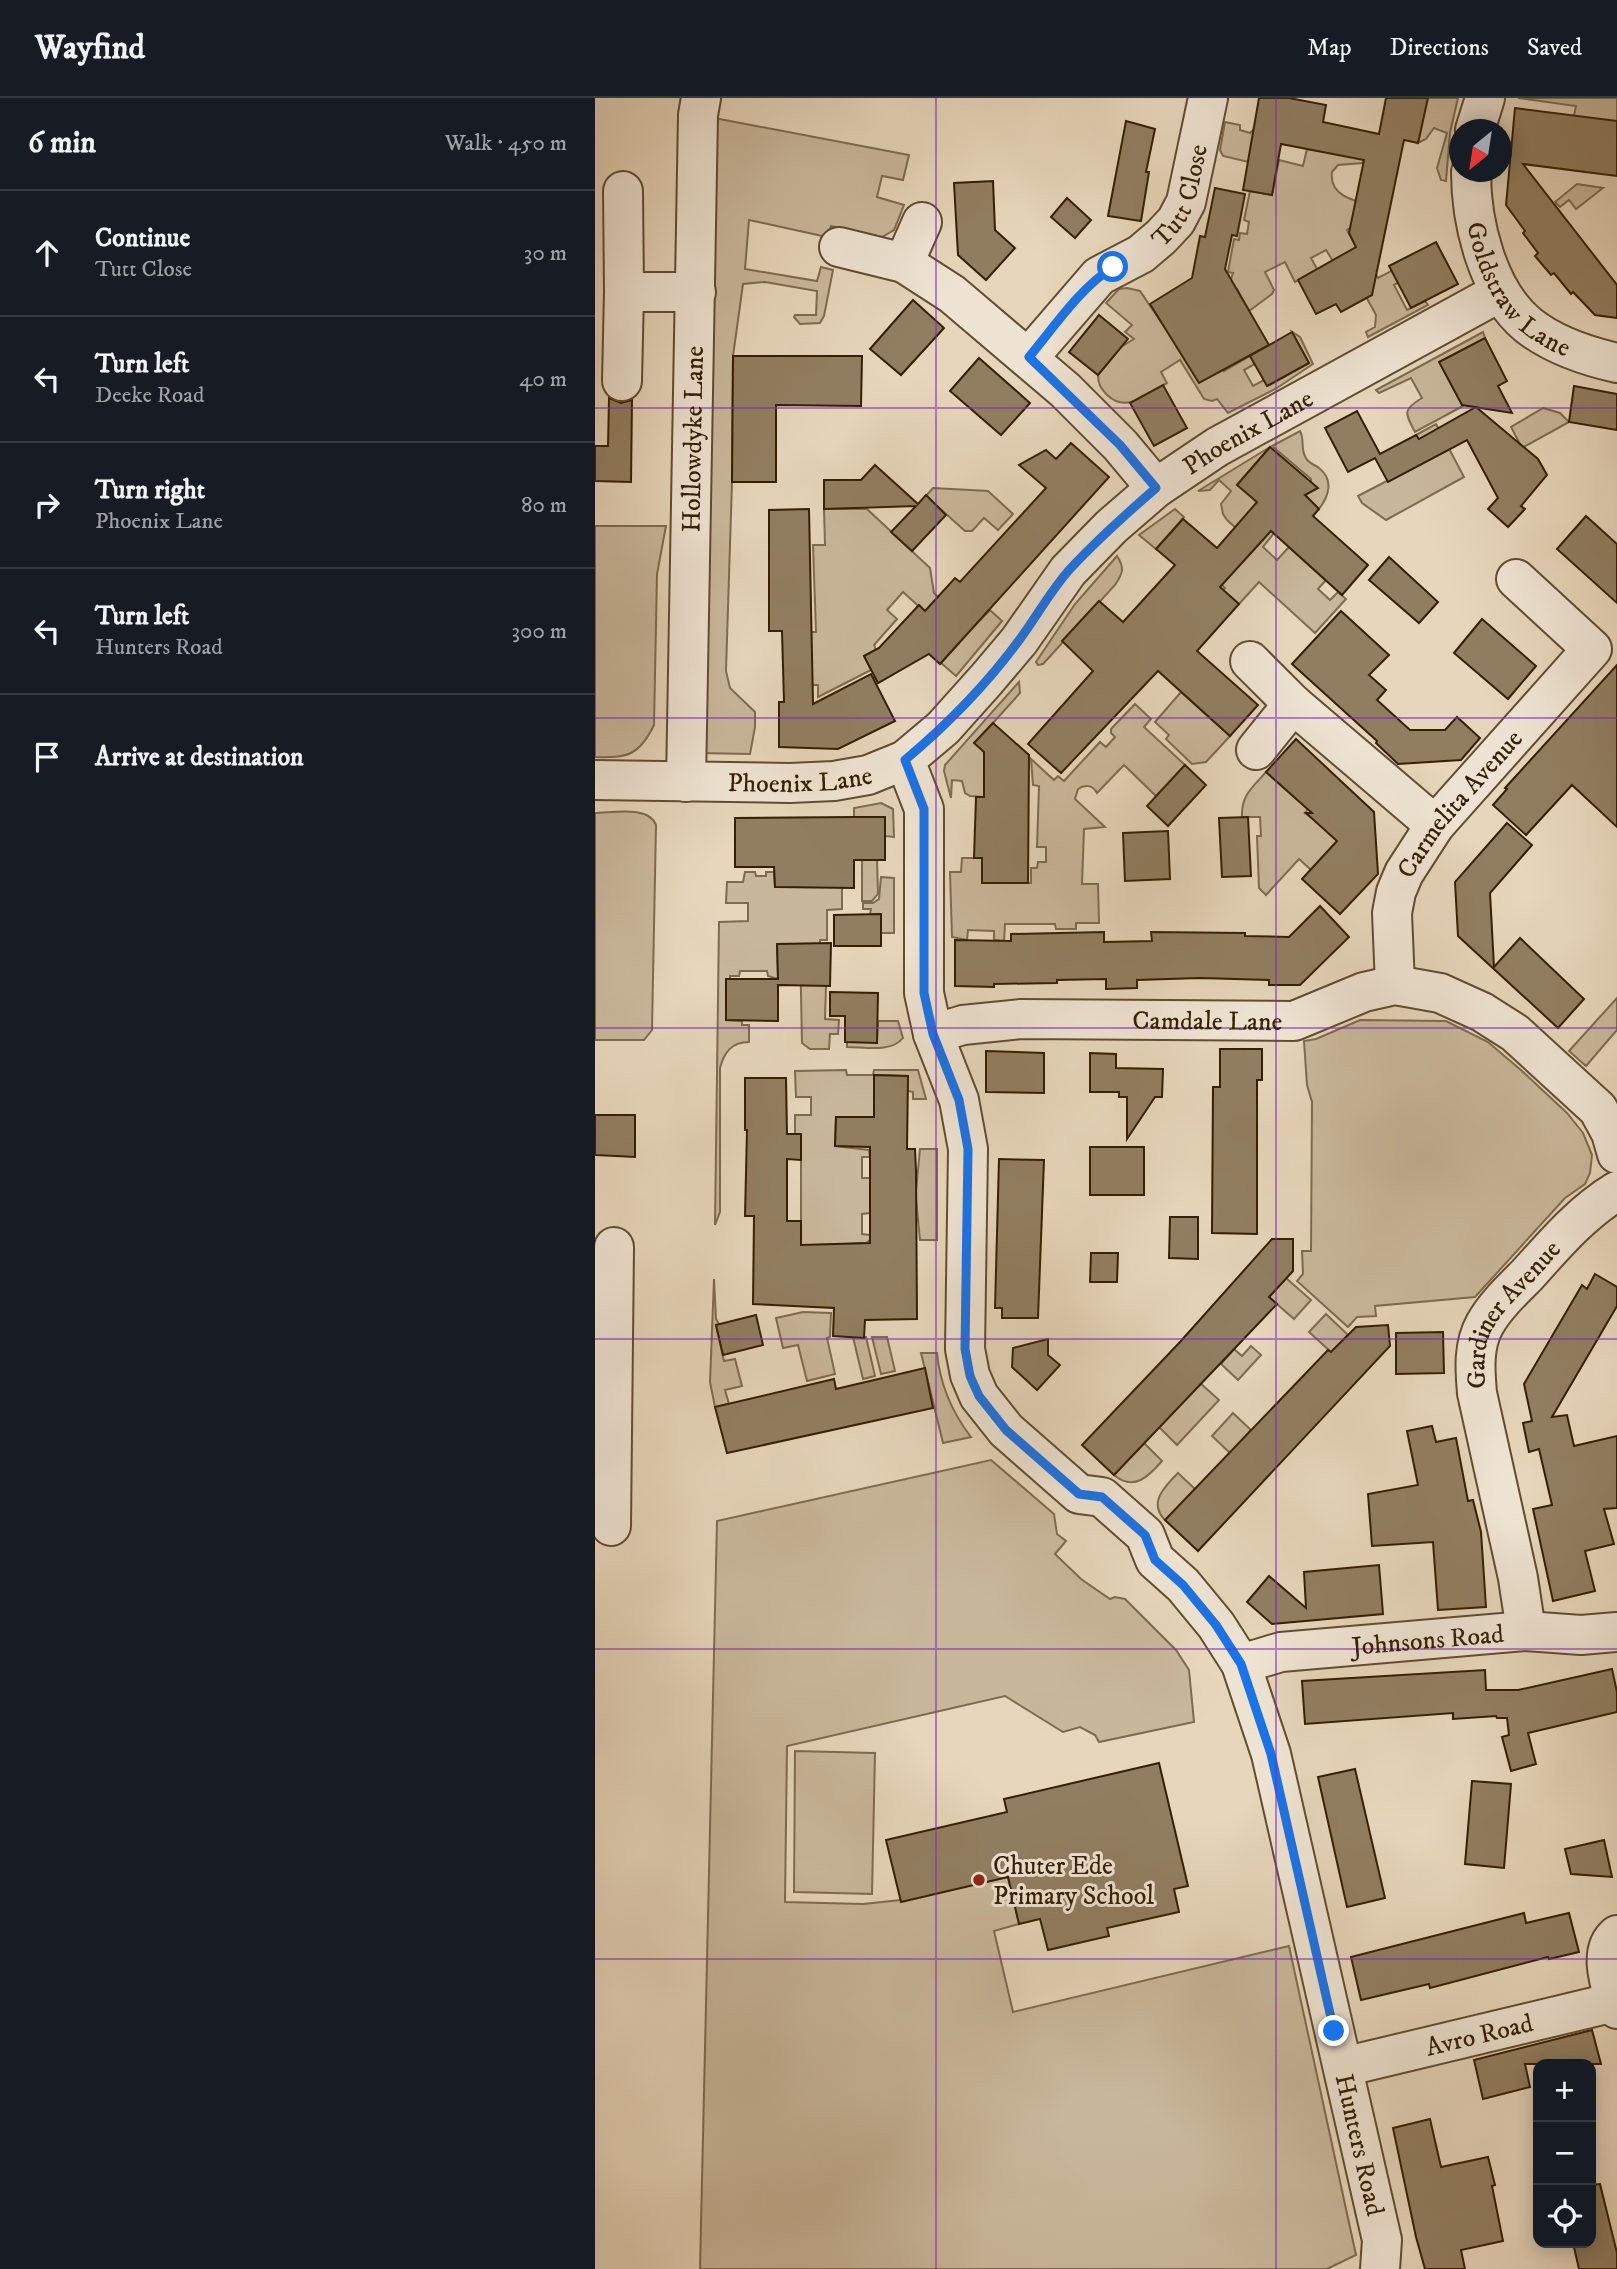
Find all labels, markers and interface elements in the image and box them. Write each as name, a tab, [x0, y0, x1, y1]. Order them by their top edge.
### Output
text: Wayfind	[35, 28, 145, 69]
text: Map	[1307, 33, 1352, 63]
text: Directions	[1390, 33, 1489, 63]
text: Saved	[1527, 33, 1582, 63]
north arrow	[1449, 119, 1512, 182]
text: 6 min	[28, 125, 96, 162]
text: Walk · 450 m	[445, 129, 567, 158]
street label: Tutt Close	[1145, 141, 1216, 255]
street label: Goldstraw Lane	[1458, 219, 1575, 365]
text: Continue	[95, 222, 190, 255]
icon: ahead	[28, 234, 66, 272]
text: 30 m	[524, 239, 567, 268]
route start	[1097, 251, 1128, 282]
text: Tutt Close	[95, 255, 192, 284]
street label: Hollowdyke Lane	[675, 346, 712, 533]
text: Turn left	[95, 348, 189, 381]
icon: left	[28, 360, 66, 398]
text: 40 m	[519, 365, 567, 394]
text: Deeke Road	[95, 381, 204, 410]
street label: Phoenix Lane	[1177, 383, 1319, 483]
text: Turn right	[95, 474, 205, 507]
icon: right	[28, 486, 66, 524]
text: 80 m	[521, 491, 567, 520]
text: Phoenix Lane	[95, 507, 223, 536]
text: Turn left	[95, 600, 189, 633]
icon: left	[28, 612, 66, 650]
text: 300 m	[511, 617, 567, 646]
text: Hunters Road	[95, 633, 223, 662]
street label: Carmelita Avenue	[1390, 723, 1530, 885]
icon: arrive	[28, 738, 66, 776]
text: Arrive at destination	[95, 741, 304, 774]
street label: Phoenix Lane	[727, 760, 875, 801]
street label: Camdale Lane	[1132, 1005, 1282, 1039]
street label: Gardiner Avenue	[1460, 1234, 1569, 1390]
street label: Johnsons Road	[1348, 1618, 1505, 1664]
place label: Chuter Ede Primary School	[993, 1850, 1154, 1913]
marker: Chuter Ede Primary School	[971, 1872, 987, 1888]
street label: Avro Road	[1423, 2007, 1537, 2065]
route end	[1318, 2015, 1349, 2046]
map controls	[1533, 2059, 1596, 2248]
button: +	[1533, 2059, 1596, 2122]
street label: Hunters Road	[1327, 2071, 1391, 2219]
button: −	[1533, 2122, 1596, 2185]
button: locate	[1533, 2185, 1596, 2248]

